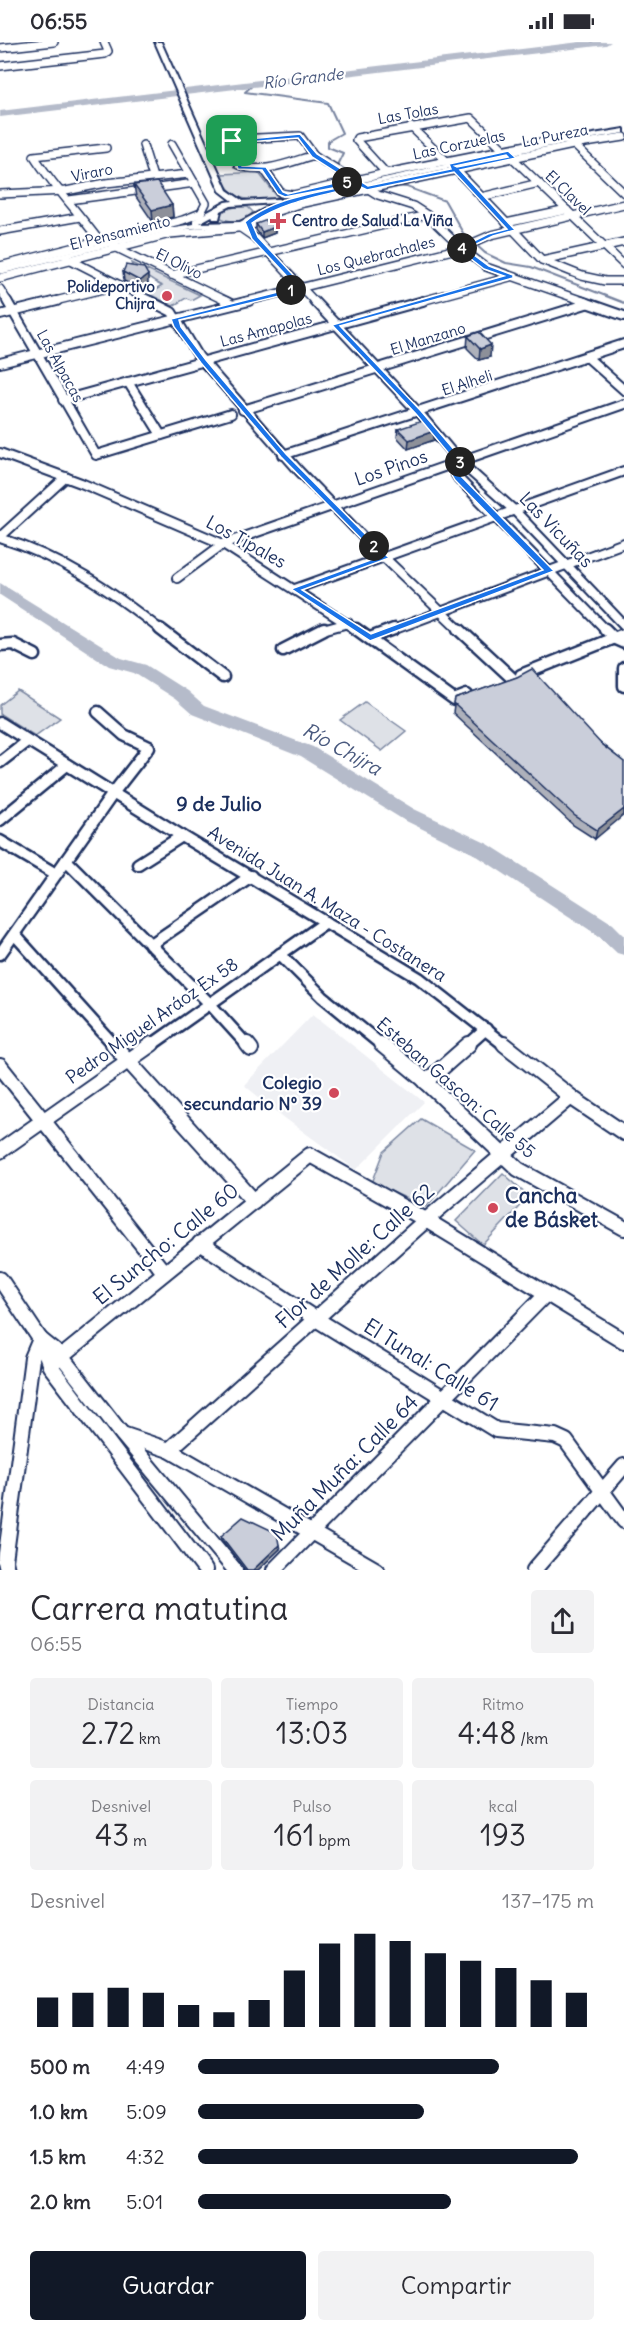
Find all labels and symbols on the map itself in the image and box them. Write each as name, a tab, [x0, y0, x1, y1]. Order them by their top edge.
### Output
water label: Río Grande	[262, 63, 346, 93]
street label: Las Tolas	[376, 99, 440, 128]
pin	[206, 115, 257, 166]
street label: La Pureza	[520, 120, 590, 151]
street label: Las Corzuelas	[411, 125, 507, 164]
street label: Viraro	[70, 159, 114, 186]
street label: El Clavel	[542, 166, 595, 219]
pin: 5	[332, 167, 362, 197]
street label: El Pensamiento	[68, 211, 172, 254]
place label: Centro de Salud La Viña	[292, 211, 454, 230]
marker: Centro de Salud La Viña	[269, 212, 287, 230]
street label: Los Quebrachales	[315, 232, 437, 279]
pin: 4	[447, 233, 477, 263]
street label: El Olivo	[153, 244, 206, 283]
pin: 1	[276, 275, 306, 305]
place label: Polideportivo Chijra	[67, 277, 156, 313]
marker: Polideportivo Chijra	[160, 289, 174, 303]
street label: Las Amapolas	[218, 308, 314, 351]
street label: El Manzano	[388, 318, 468, 359]
street label: Las Alpacas	[33, 326, 88, 405]
street label: El Alheli	[439, 365, 495, 400]
street label: Los Pinos	[351, 444, 430, 491]
pin: 3	[445, 447, 475, 477]
street label: Las Vicuñas	[515, 487, 598, 572]
street label: Los Tipales	[202, 510, 290, 573]
pin: 2	[359, 531, 389, 561]
water label: Río Chijra	[298, 717, 387, 781]
district label: 9 de Julio	[176, 791, 262, 816]
street label: Avenida Juan A. Maza - Costanera	[204, 820, 451, 987]
street label: Pedro Miguel Aráoz Ex 58	[61, 952, 242, 1089]
street label: Esteban Gascon: Calle 55	[372, 1012, 541, 1163]
place label: Colegio secundario Nº 39	[184, 1071, 322, 1115]
marker: Colegio secundario Nº 39	[327, 1086, 341, 1100]
street label: El Suncho: Calle 60	[87, 1177, 244, 1311]
street label: Flor de Molle: Calle 62	[270, 1177, 440, 1334]
place label: Cancha de Básket	[505, 1182, 599, 1233]
marker: Cancha de Básket	[486, 1201, 500, 1215]
street label: El Tunal: Calle 61	[359, 1312, 504, 1417]
street label: Muña Muña: Calle 64	[265, 1388, 424, 1547]

